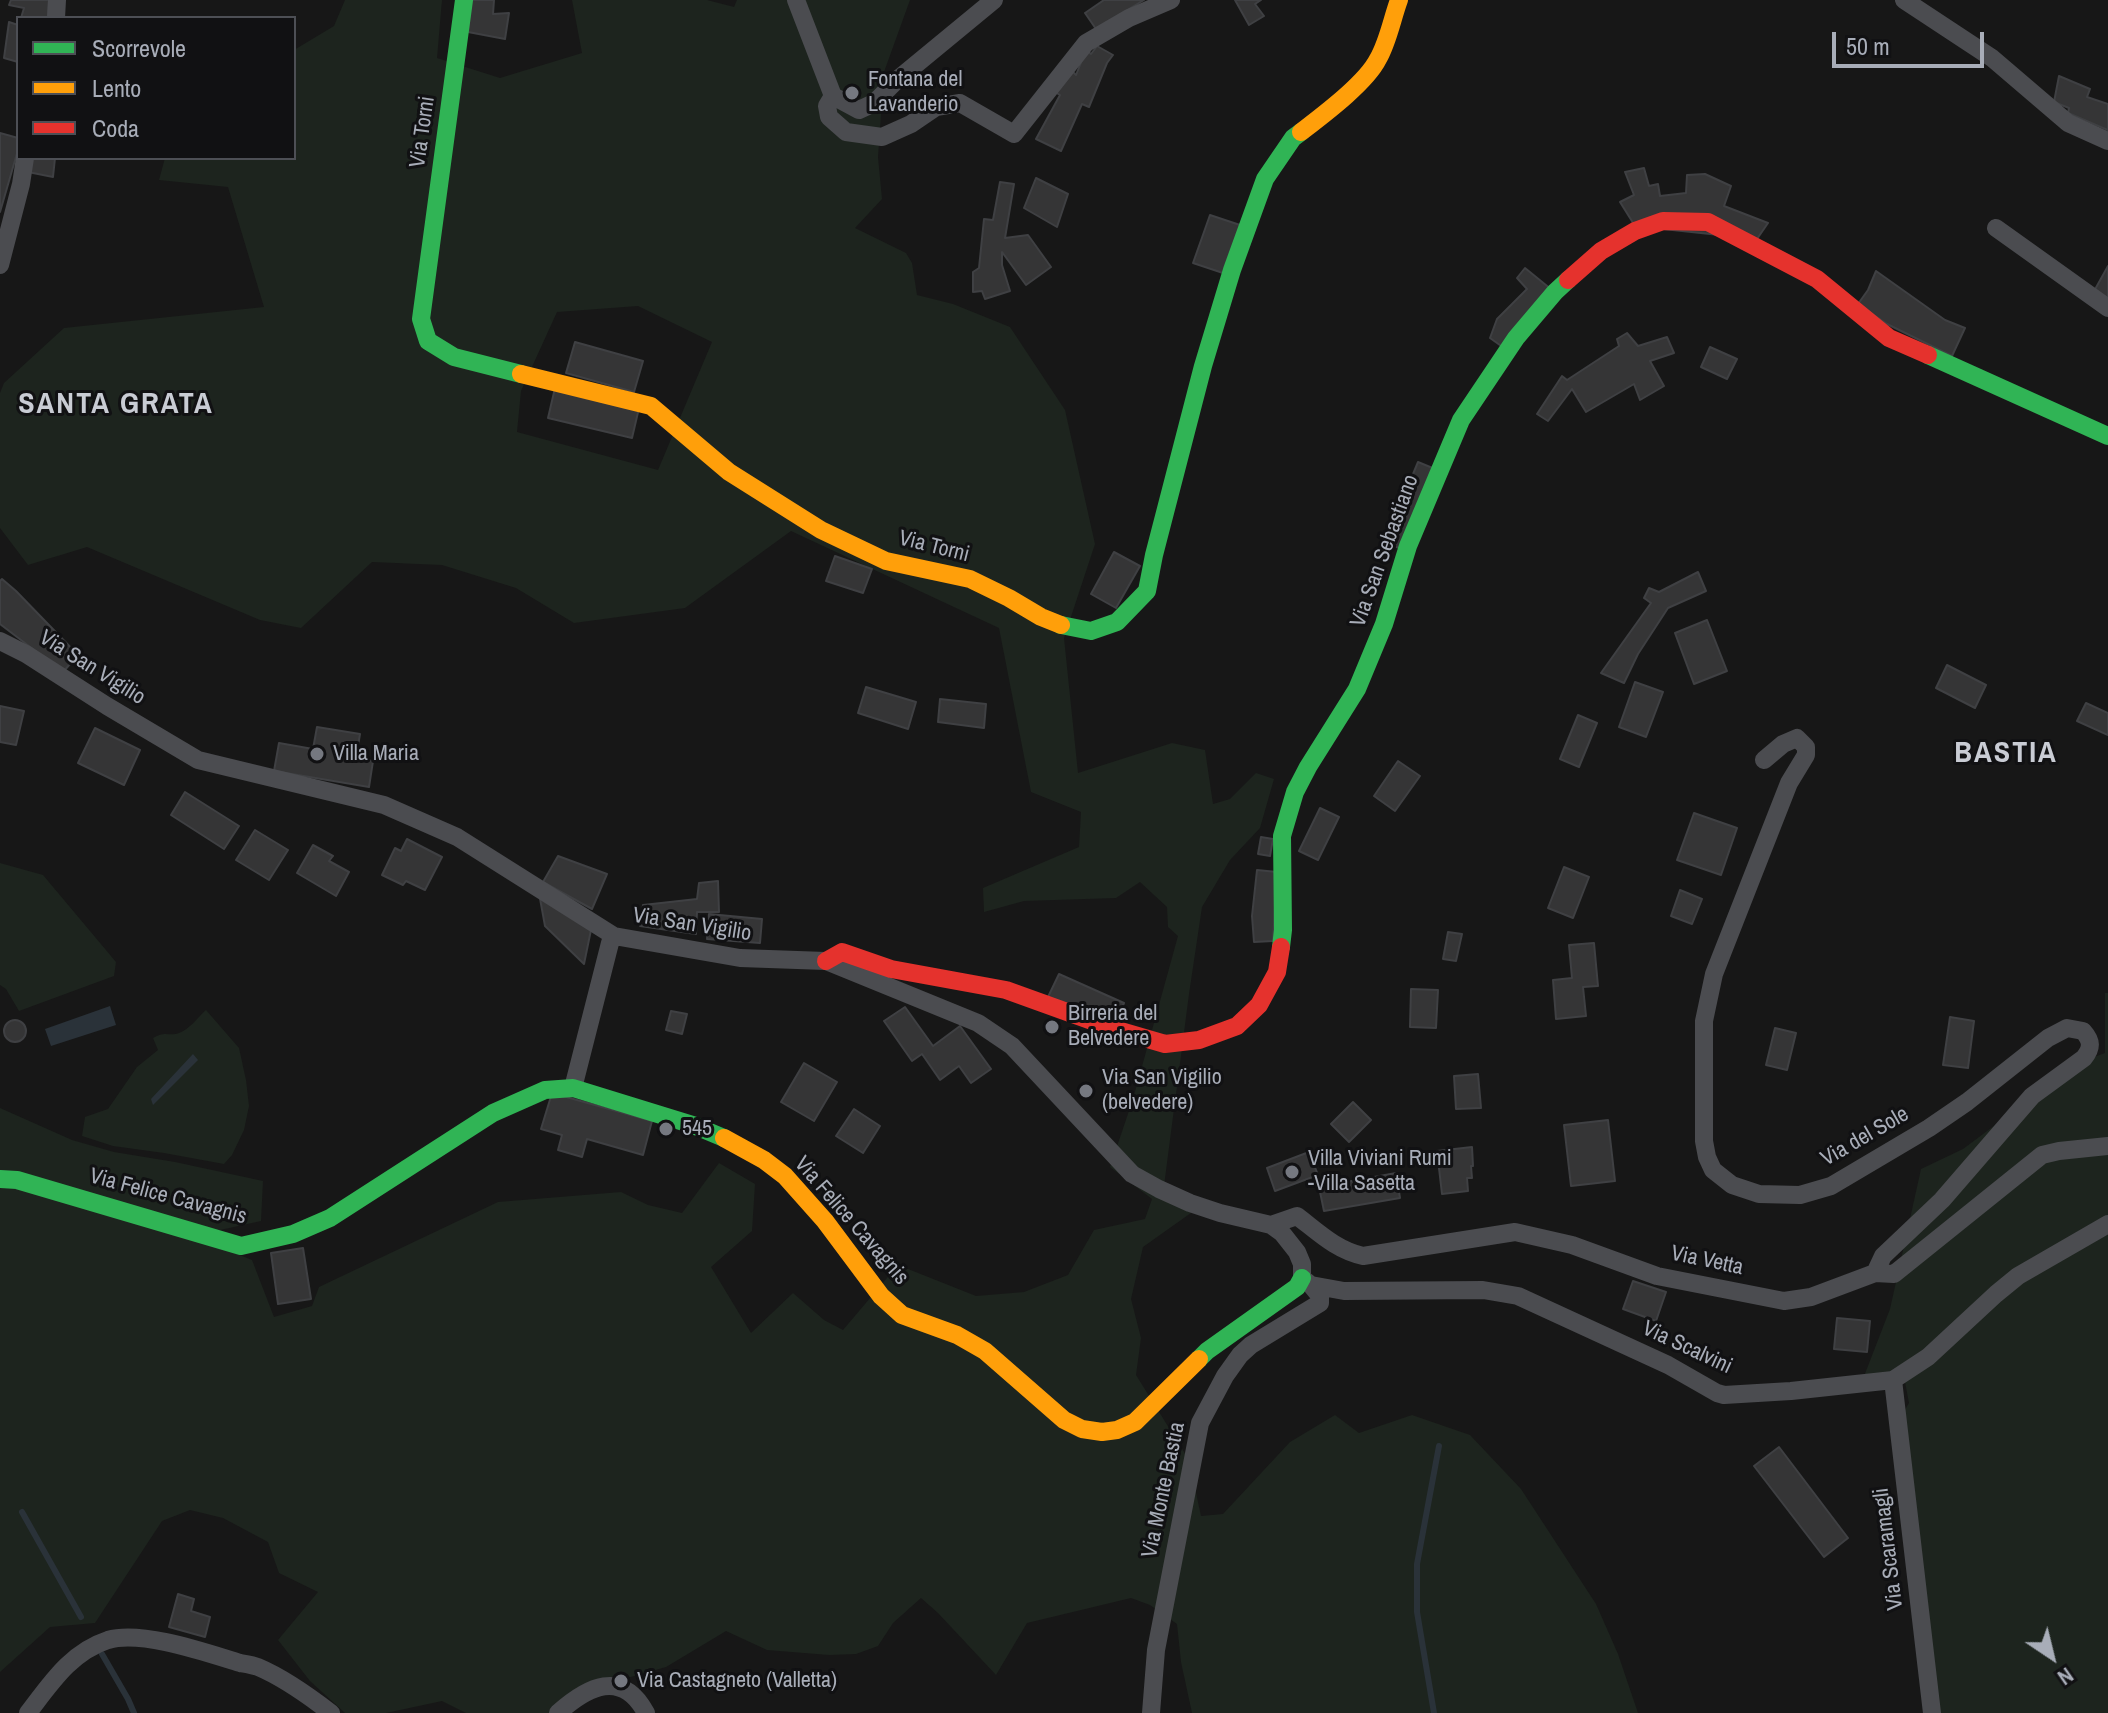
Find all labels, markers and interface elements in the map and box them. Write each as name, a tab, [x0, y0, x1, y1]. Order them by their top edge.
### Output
legend	[16, 16, 296, 160]
scale bar	[1836, 16, 1988, 66]
text: 50 m	[1846, 30, 1890, 62]
text: Scorrevole	[92, 32, 186, 64]
place label: Fontana del Lavanderio	[868, 67, 962, 118]
text: Lento	[92, 72, 141, 104]
marker: Fontana del Lavanderio	[843, 84, 861, 102]
street label: Via Torni	[405, 95, 441, 169]
text: Coda	[92, 112, 139, 144]
district label: SANTA GRATA	[18, 387, 214, 423]
street label: Via San Sebastiano	[1345, 471, 1425, 631]
street label: Via Torni	[896, 525, 972, 569]
street label: Via San Vigilio	[34, 625, 150, 711]
district label: BASTIA	[1954, 736, 2058, 772]
place label: Villa Maria	[333, 741, 419, 767]
marker: Villa Maria	[308, 745, 326, 763]
street label: Via San Vigilio	[631, 903, 753, 947]
place label: Birreria del Belvedere	[1068, 1001, 1157, 1052]
marker: Birreria del Belvedere	[1043, 1018, 1061, 1036]
place label: Via San Vigilio (belvedere)	[1102, 1065, 1222, 1116]
marker: Via San Vigilio (belvedere)	[1077, 1082, 1095, 1100]
street label: Via del Sole	[1816, 1101, 1914, 1173]
place label: 545	[682, 1116, 712, 1142]
marker: 545	[657, 1120, 675, 1138]
place label: Villa Viviani Rumi -Villa Sasetta	[1308, 1146, 1452, 1198]
street label: Via Felice Cavagnis	[788, 1151, 914, 1291]
street label: Via Felice Cavagnis	[87, 1163, 249, 1231]
marker: Villa Viviani Rumi -Villa Sasetta	[1283, 1163, 1301, 1181]
street label: Via Vetta	[1669, 1241, 1745, 1281]
street label: Via Scalvini	[1638, 1316, 1736, 1380]
street label: Via Monte Bastia	[1137, 1420, 1191, 1560]
street label: Via Scaramagli	[1868, 1486, 1910, 1612]
north arrow	[2012, 1617, 2092, 1697]
text: N	[2052, 1661, 2080, 1693]
place label: Via Castagneto (Valletta)	[637, 1668, 837, 1694]
marker: Via Castagneto (Valletta)	[612, 1672, 630, 1690]

